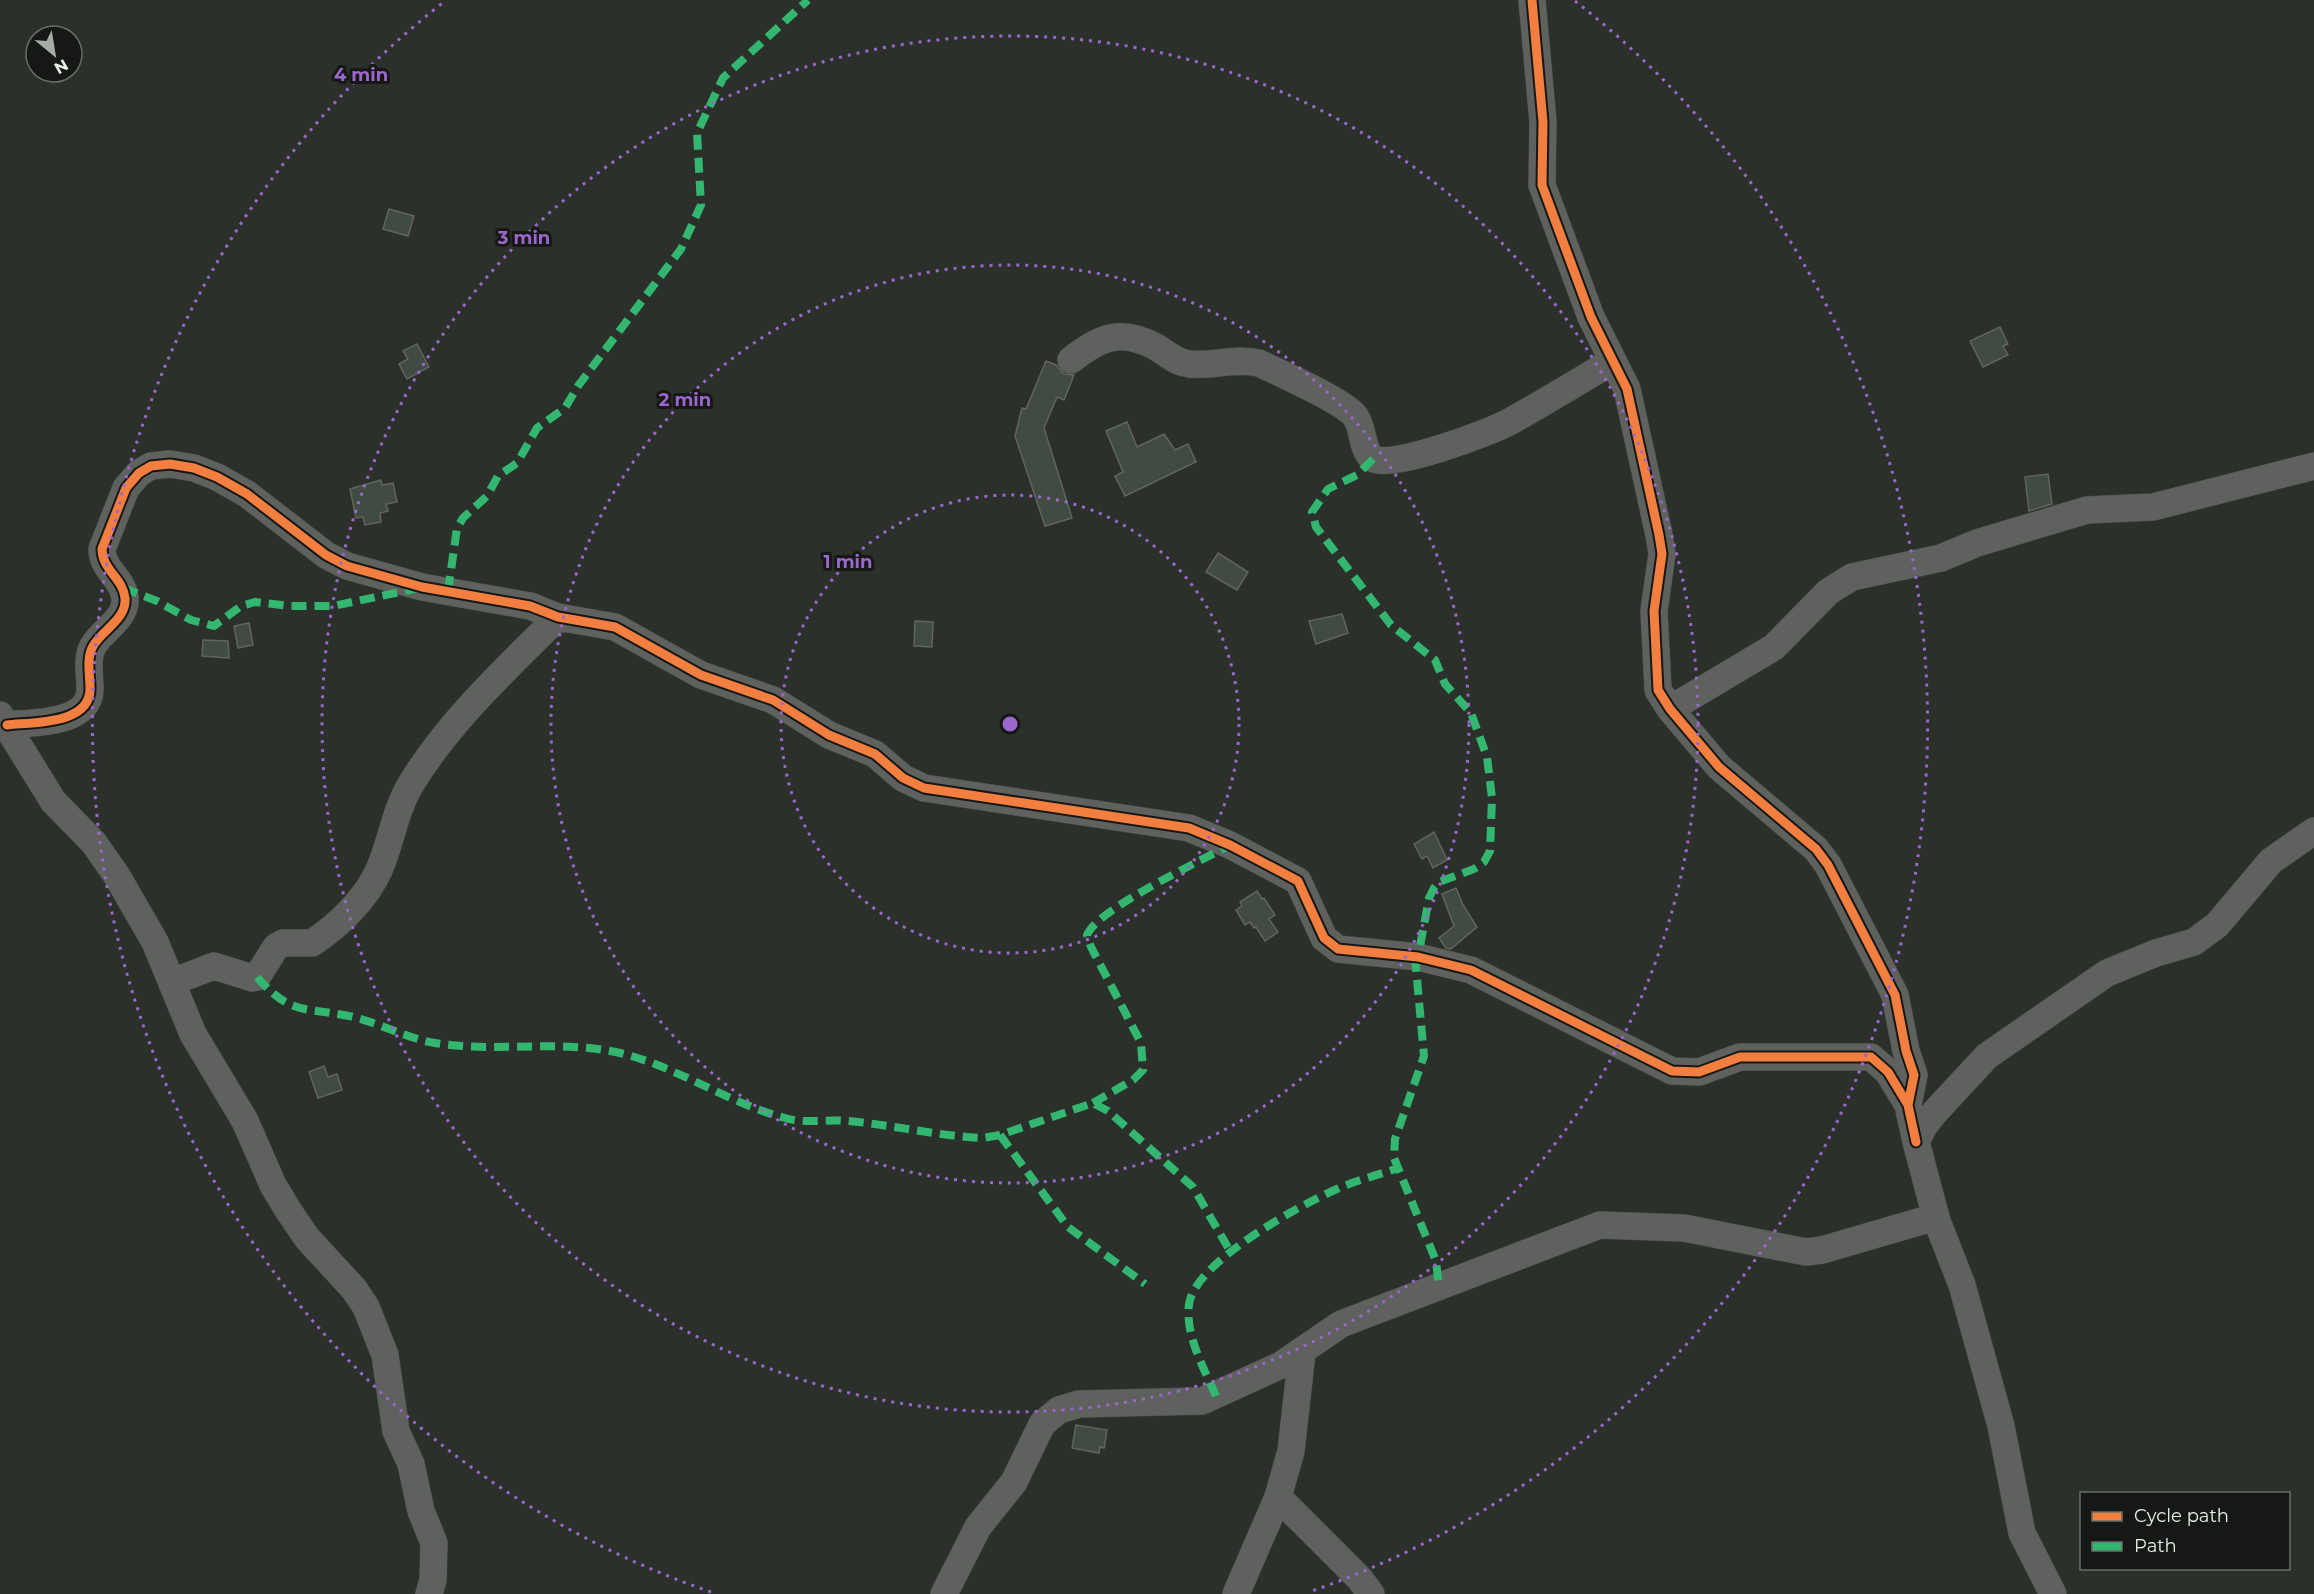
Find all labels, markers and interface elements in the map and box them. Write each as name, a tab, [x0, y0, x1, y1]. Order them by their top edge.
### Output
north arrow	[24, 24, 84, 84]
text: N	[51, 55, 72, 78]
text: 4 min	[334, 64, 388, 86]
text: 3 min	[497, 227, 550, 249]
text: 2 min	[659, 389, 711, 411]
text: 1 min	[824, 551, 872, 573]
centre of rings	[1000, 714, 1020, 734]
legend	[2080, 1492, 2290, 1570]
text: Cycle path	[2134, 1505, 2229, 1527]
text: Path	[2134, 1535, 2177, 1557]

